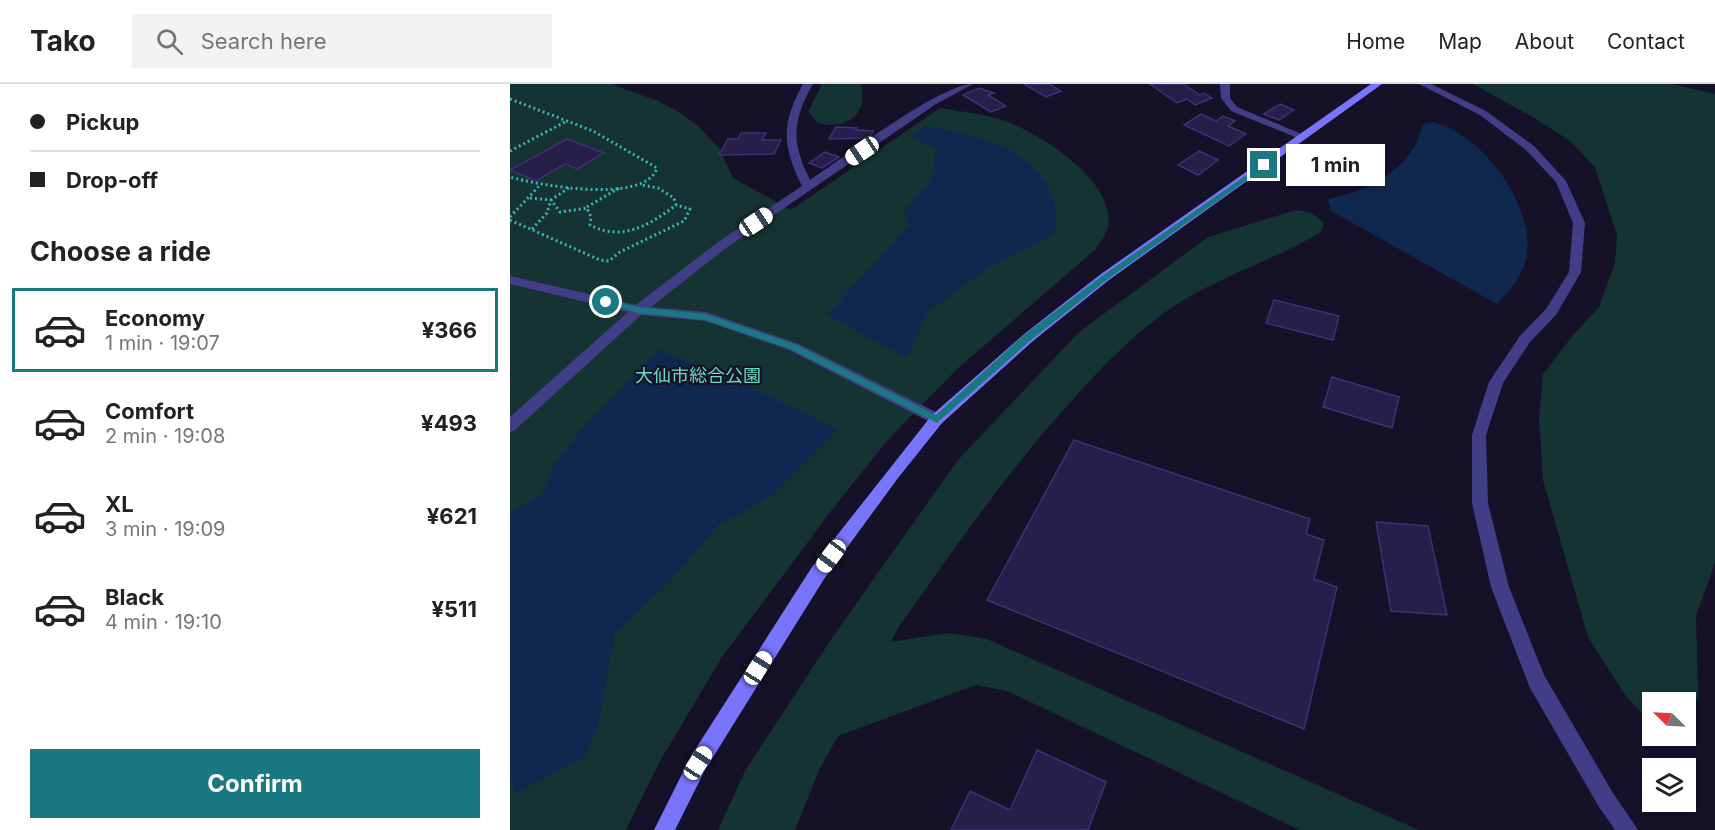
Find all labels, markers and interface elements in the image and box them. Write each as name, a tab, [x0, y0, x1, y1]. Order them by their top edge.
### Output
search box	[132, 14, 552, 68]
text: Tako	[30, 24, 96, 58]
icon: search	[153, 25, 186, 58]
text: Search here	[201, 28, 326, 54]
text: Home	[1346, 29, 1405, 54]
text: Map	[1438, 29, 1482, 54]
text: About	[1515, 29, 1574, 54]
text: Contact	[1607, 29, 1685, 54]
text: Pickup	[66, 109, 140, 135]
car	[842, 133, 882, 169]
callout: 1 min	[1285, 144, 1384, 186]
route end	[1250, 151, 1277, 178]
text: 1 min	[1311, 153, 1360, 177]
text: Drop-off	[66, 167, 158, 193]
car	[736, 204, 776, 240]
text: Choose a ride	[30, 235, 211, 268]
route start	[592, 288, 619, 315]
icon: car	[33, 303, 87, 357]
text: Economy	[105, 305, 205, 331]
text: ¥366	[422, 317, 477, 343]
text: 1 min · 19:07	[105, 331, 220, 355]
park label: 大仙市総合公園	[635, 365, 761, 386]
icon: car	[33, 396, 87, 450]
text: Comfort	[105, 398, 194, 424]
text: ¥493	[421, 410, 477, 436]
text: 2 min · 19:08	[105, 424, 225, 448]
icon: car	[33, 489, 87, 543]
text: XL	[105, 491, 134, 517]
text: ¥621	[427, 503, 477, 529]
text: 3 min · 19:09	[105, 517, 226, 541]
car	[813, 536, 849, 576]
icon: car	[33, 582, 87, 636]
text: Black	[105, 584, 164, 610]
text: ¥511	[431, 596, 477, 622]
text: 4 min · 19:10	[105, 610, 222, 634]
car	[741, 648, 775, 688]
north arrow	[1642, 692, 1696, 746]
map controls	[1642, 692, 1696, 812]
car	[681, 743, 715, 783]
button: Confirm	[30, 749, 480, 818]
button: layers	[1642, 758, 1696, 812]

